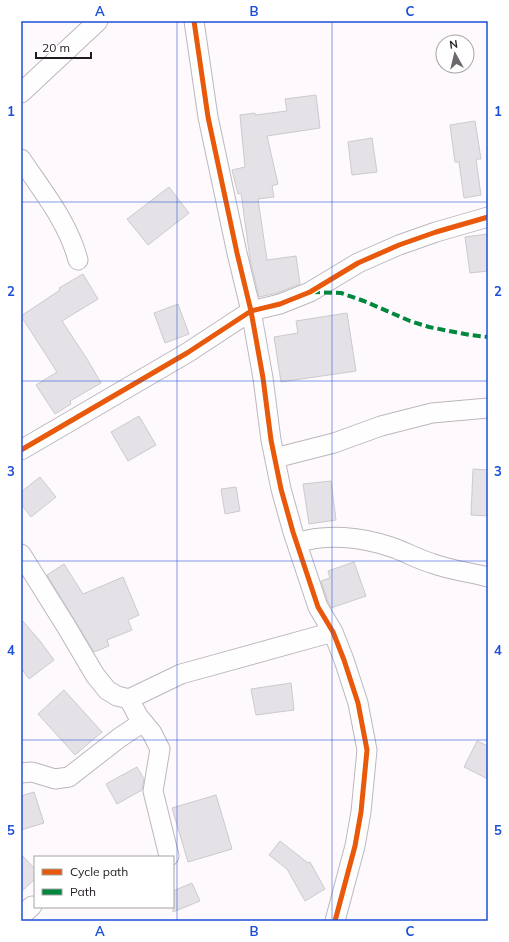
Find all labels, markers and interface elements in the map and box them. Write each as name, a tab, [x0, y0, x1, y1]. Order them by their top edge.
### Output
text: A	[95, 3, 105, 19]
text: B	[250, 3, 259, 19]
text: C	[406, 3, 415, 19]
scale bar	[36, 34, 91, 60]
north arrow	[435, 34, 475, 74]
text: N	[449, 37, 459, 52]
text: 20 m	[42, 40, 70, 55]
text: 1	[7, 103, 15, 119]
text: 1	[494, 103, 502, 119]
text: 2	[7, 283, 15, 299]
text: 2	[494, 283, 502, 299]
text: 3	[7, 463, 15, 479]
text: 3	[494, 463, 502, 479]
text: 4	[7, 642, 15, 658]
text: 4	[494, 642, 502, 658]
text: 5	[7, 822, 15, 838]
text: 5	[494, 822, 502, 838]
legend	[34, 856, 174, 908]
text: Cycle path	[70, 864, 128, 879]
text: Path	[70, 884, 96, 899]
text: A	[95, 923, 105, 939]
text: B	[250, 923, 259, 939]
text: C	[406, 923, 415, 939]

